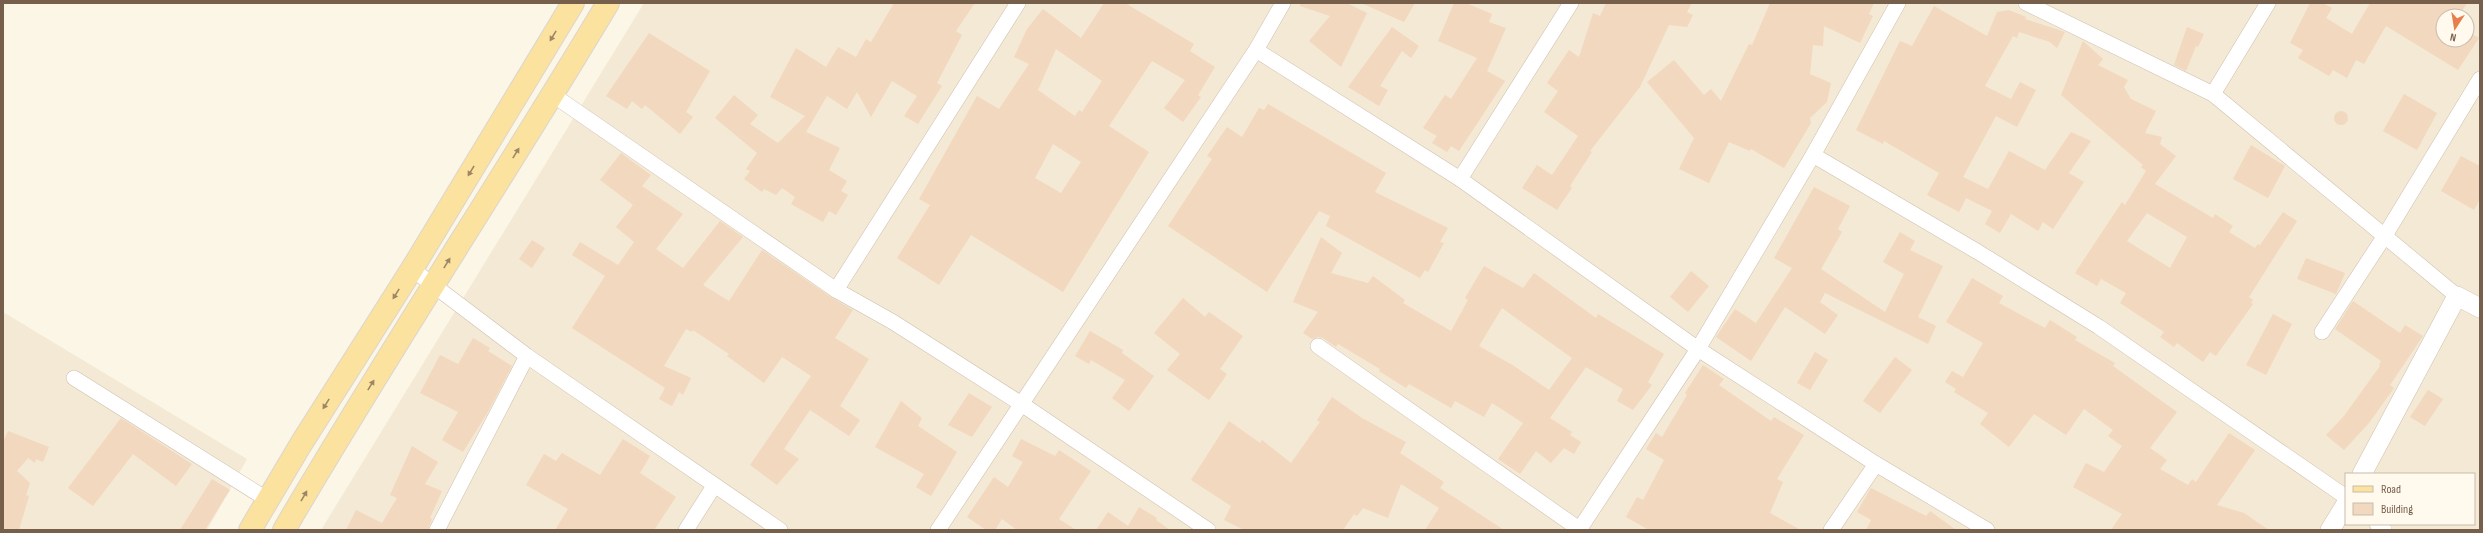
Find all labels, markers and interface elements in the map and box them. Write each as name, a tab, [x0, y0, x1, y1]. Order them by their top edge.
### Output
north arrow	[2435, 8, 2475, 48]
one-way arrow	[550, 30, 557, 42]
text: N	[2449, 30, 2457, 44]
one-way arrow	[512, 148, 520, 158]
one-way arrow	[467, 166, 475, 176]
one-way arrow	[443, 257, 450, 269]
one-way arrow	[392, 289, 400, 299]
one-way arrow	[367, 379, 374, 391]
one-way arrow	[322, 399, 330, 409]
legend	[2345, 473, 2475, 525]
text: Road	[2381, 482, 2401, 497]
one-way arrow	[300, 490, 307, 502]
text: Building	[2381, 502, 2413, 517]

